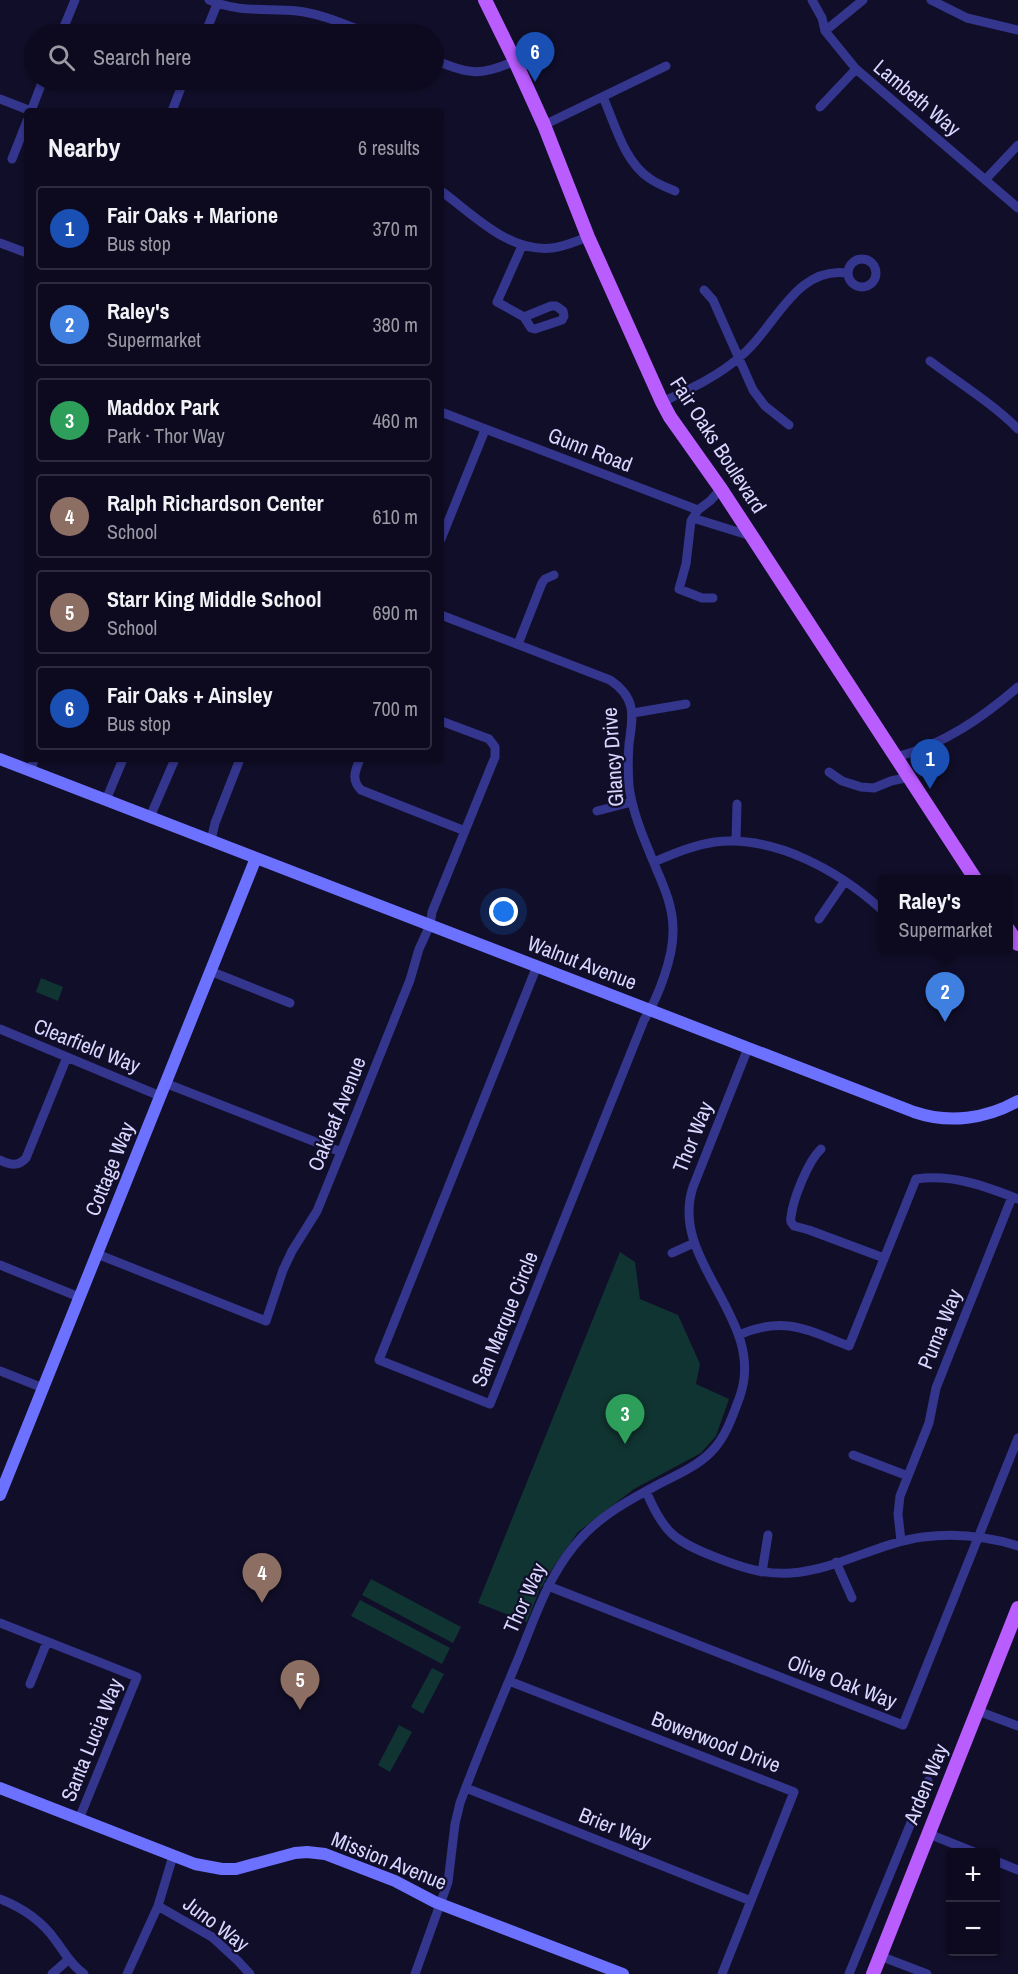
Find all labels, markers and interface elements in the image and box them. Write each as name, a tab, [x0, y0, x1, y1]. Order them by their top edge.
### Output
search box	[24, 24, 444, 90]
pin: 6	[516, 32, 554, 82]
icon: search	[45, 41, 78, 74]
text: Search here	[93, 42, 191, 72]
street label: Lambeth Way	[868, 53, 967, 143]
text: Nearby	[48, 130, 120, 165]
text: 6 results	[358, 134, 420, 161]
text: Fair Oaks + Marione	[107, 200, 278, 230]
text: 1	[65, 215, 74, 242]
text: 370 m	[372, 215, 418, 242]
text: Bus stop	[107, 230, 171, 257]
text: Raley's	[107, 296, 169, 326]
text: 2	[65, 311, 74, 338]
text: 380 m	[372, 311, 418, 338]
text: Supermarket	[107, 326, 201, 353]
street label: Fair Oaks Boulevard	[663, 371, 773, 518]
text: Maddox Park	[107, 392, 219, 422]
text: 3	[65, 407, 74, 434]
text: 460 m	[372, 407, 418, 434]
street label: Gunn Road	[544, 420, 636, 479]
text: Park · Thor Way	[107, 422, 225, 449]
text: Ralph Richardson Center	[107, 488, 324, 518]
text: 4	[65, 503, 74, 530]
text: 610 m	[372, 503, 418, 530]
text: School	[107, 518, 157, 545]
text: Starr King Middle School	[107, 584, 322, 614]
text: 5	[65, 599, 74, 626]
text: 690 m	[372, 599, 418, 626]
text: School	[107, 614, 157, 641]
text: Fair Oaks + Ainsley	[107, 680, 272, 710]
text: 6	[65, 695, 74, 722]
text: 700 m	[372, 695, 418, 722]
street label: Glancy Drive	[595, 706, 630, 808]
text: Bus stop	[107, 710, 171, 737]
pin: 1	[910, 740, 950, 789]
popup	[878, 875, 1013, 953]
text: Raley's	[899, 886, 961, 916]
your location	[489, 897, 518, 926]
text: Supermarket	[899, 916, 992, 943]
street label: Walnut Avenue	[523, 928, 641, 997]
pin: 2	[926, 972, 964, 1022]
street label: Clearfield Way	[30, 1011, 145, 1080]
street label: Oakleaf Avenue	[300, 1052, 373, 1175]
street label: Thor Way	[665, 1097, 720, 1177]
street label: Cottage Way	[78, 1117, 142, 1220]
street label: San Marque Circle	[464, 1247, 545, 1391]
street label: Puma Way	[910, 1284, 969, 1373]
pin: 3	[606, 1394, 644, 1444]
pin: 4	[242, 1554, 282, 1603]
street label: Thor Way	[496, 1558, 553, 1638]
street label: Olive Oak Way	[783, 1647, 901, 1716]
pin: 5	[280, 1660, 320, 1710]
street label: Santa Lucia Way	[54, 1674, 130, 1806]
street label: Bowerwood Drive	[648, 1704, 785, 1779]
street label: Arden Way	[896, 1739, 955, 1829]
street label: Brier Way	[575, 1800, 656, 1855]
street label: Mission Avenue	[327, 1824, 451, 1897]
map controls	[946, 1848, 1000, 1956]
button: +	[946, 1848, 1000, 1902]
street label: Juno Way	[177, 1889, 256, 1958]
button: −	[946, 1902, 1000, 1956]

